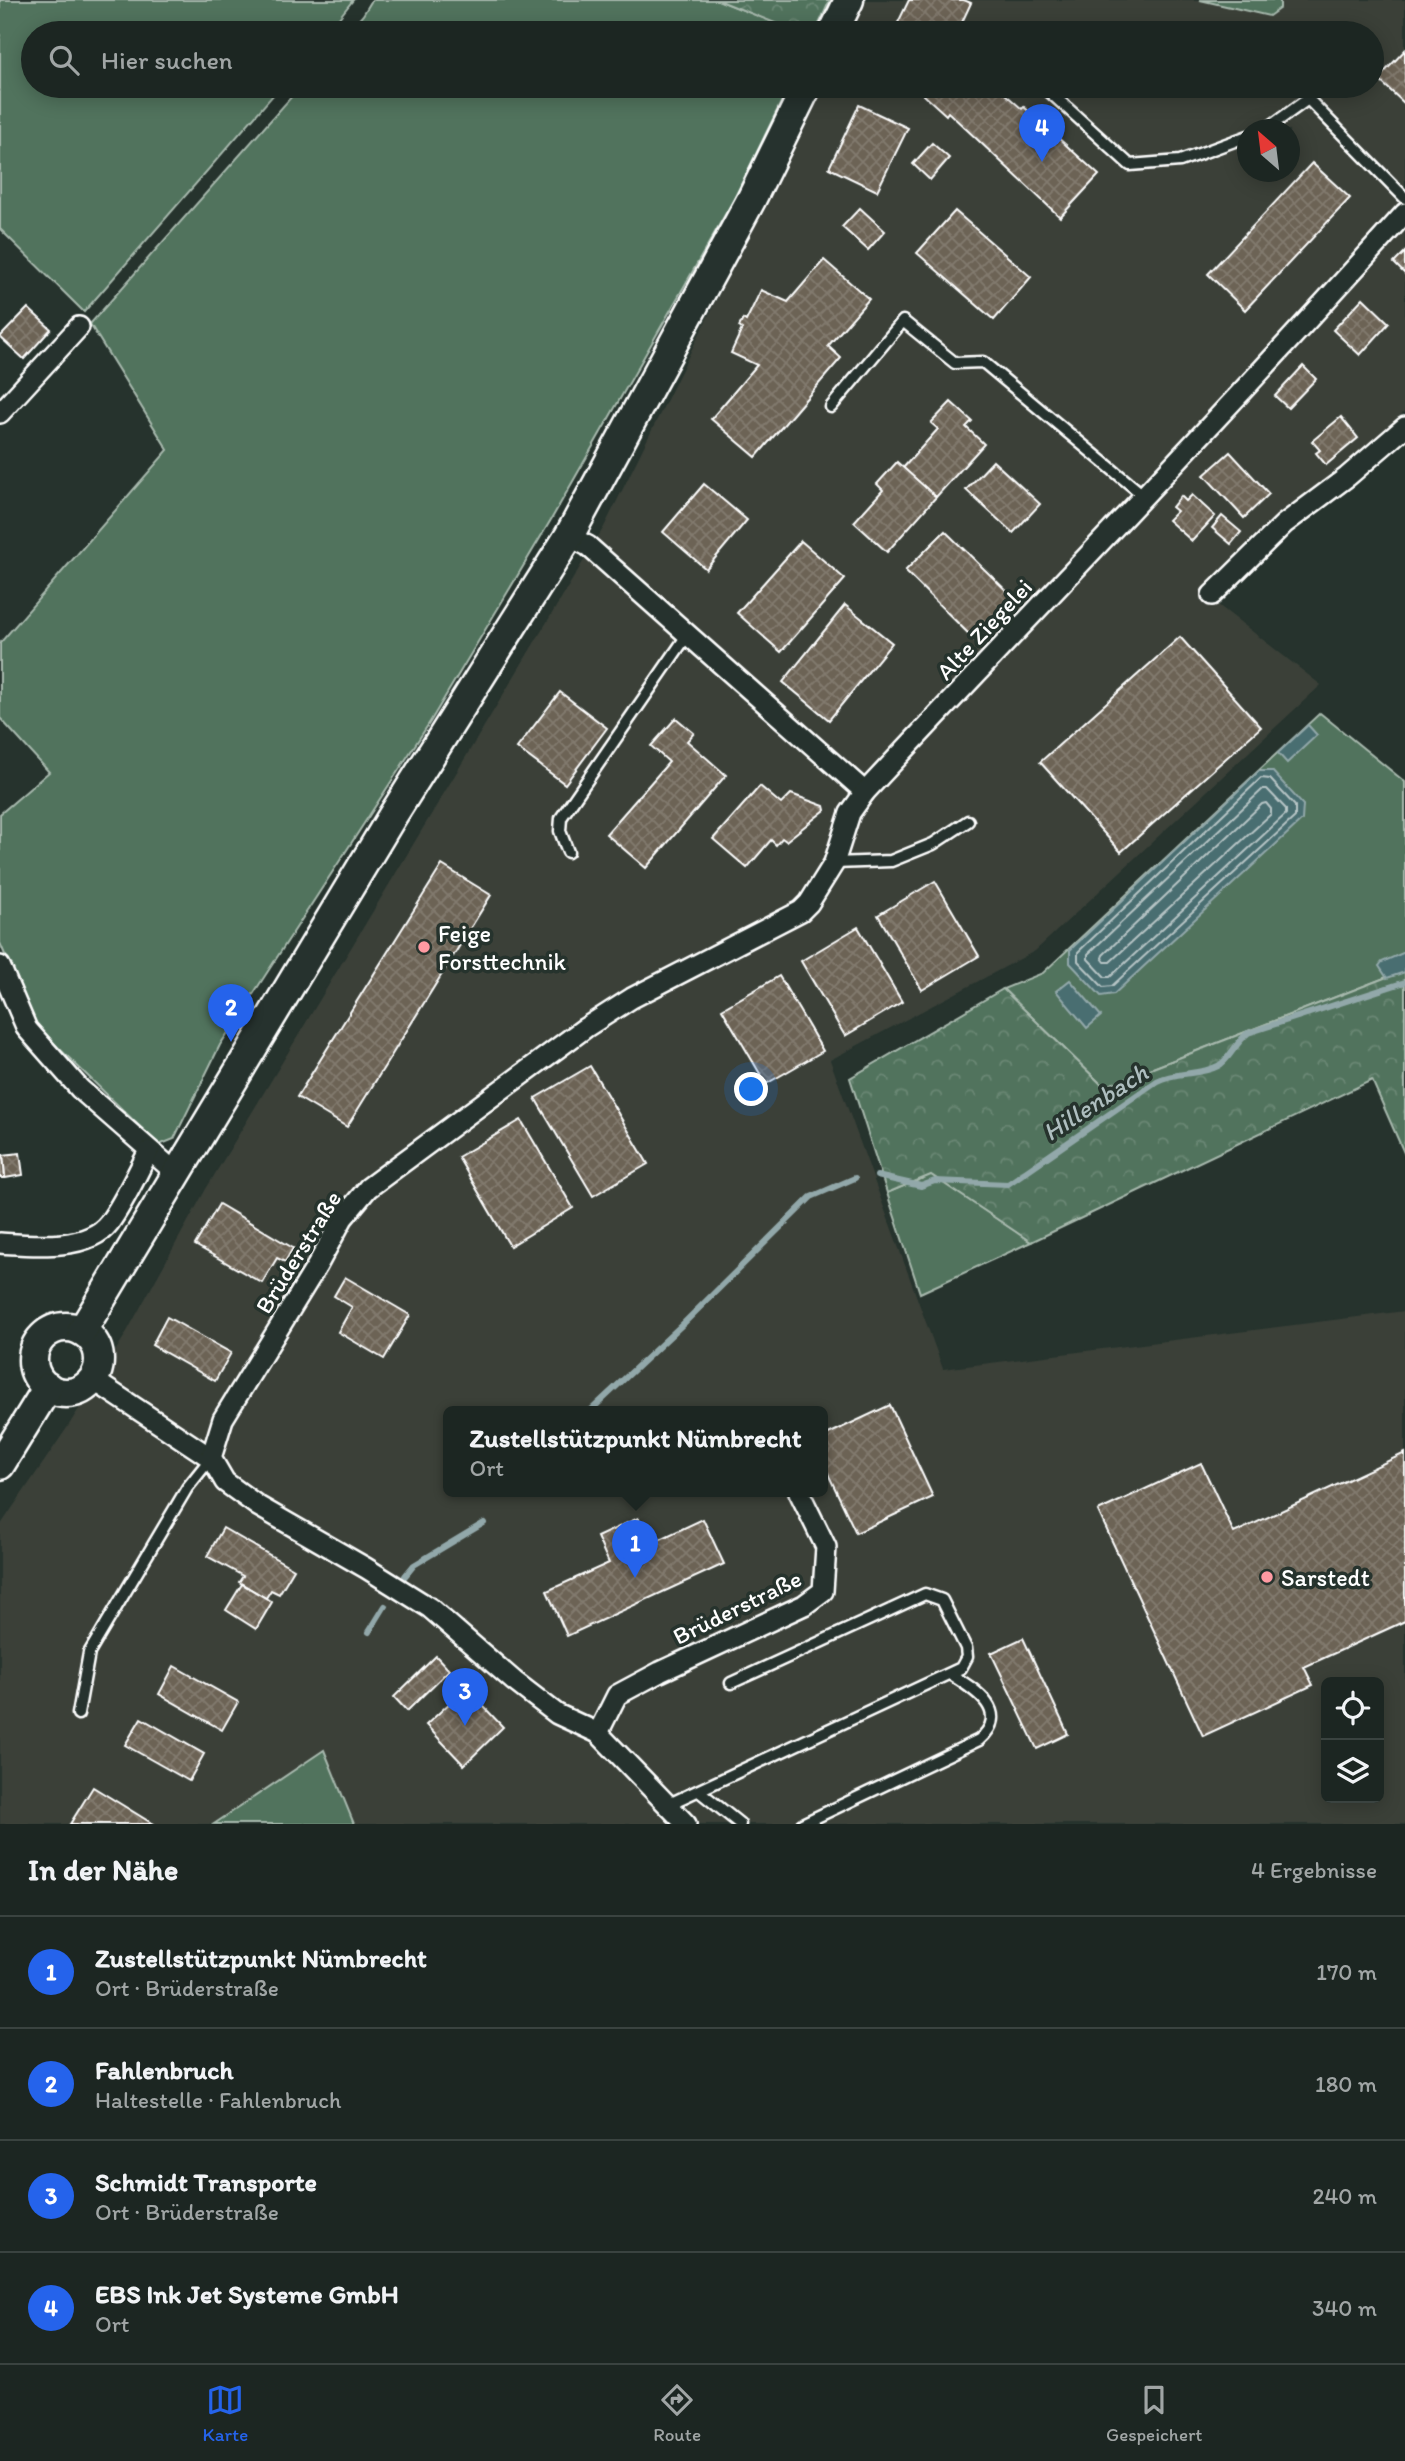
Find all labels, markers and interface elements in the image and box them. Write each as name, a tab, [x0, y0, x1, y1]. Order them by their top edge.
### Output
search box	[21, 21, 1384, 98]
icon: search	[45, 41, 83, 79]
text: Hier suchen	[101, 44, 233, 76]
pin: 4	[1019, 104, 1065, 162]
north arrow	[1237, 119, 1300, 182]
street label: Alte Ziegelei	[930, 573, 1038, 685]
place label: Feige Forsttechnik	[438, 919, 567, 976]
marker: Feige Forsttechnik	[416, 939, 432, 955]
pin: 2	[208, 984, 254, 1042]
water label: Hillenbach	[1036, 1056, 1154, 1148]
your location	[734, 1072, 768, 1106]
street label: Brüderstraße	[249, 1185, 347, 1319]
popup	[443, 1406, 828, 1497]
text: Zustellstützpunkt Nümbrecht	[470, 1422, 801, 1454]
text: Ort	[470, 1454, 504, 1482]
pin: 1	[612, 1520, 658, 1578]
street label: Brüderstraße	[668, 1563, 806, 1651]
place label: Sarstedt	[1281, 1563, 1370, 1592]
marker: Sarstedt	[1259, 1569, 1275, 1585]
pin: 3	[442, 1668, 488, 1726]
map controls	[1321, 1677, 1384, 1803]
button: locate	[1321, 1677, 1384, 1740]
button: layers	[1321, 1740, 1384, 1803]
text: In der Nähe	[28, 1851, 178, 1888]
text: 4 Ergebnisse	[1251, 1856, 1377, 1884]
text: Zustellstützpunkt Nümbrecht	[95, 1942, 427, 1974]
text: 1	[46, 1958, 56, 1986]
text: 170 m	[1316, 1958, 1377, 1986]
text: Ort · Brüderstraße	[95, 1974, 279, 2002]
text: Fahlenbruch	[95, 2054, 233, 2086]
text: 2	[45, 2070, 57, 2098]
text: 180 m	[1315, 2070, 1377, 2098]
text: Haltestelle · Fahlenbruch	[95, 2086, 341, 2114]
text: Schmidt Transporte	[95, 2166, 317, 2198]
text: 3	[45, 2182, 57, 2210]
text: 240 m	[1312, 2182, 1377, 2210]
text: Ort · Brüderstraße	[95, 2198, 279, 2226]
text: EBS Ink Jet Systeme GmbH	[95, 2278, 399, 2310]
text: 4	[44, 2294, 58, 2322]
text: 340 m	[1312, 2294, 1377, 2322]
text: Ort	[95, 2310, 129, 2338]
tab: Karte	[203, 2381, 248, 2446]
tab: Route	[653, 2381, 701, 2446]
tab: Gespeichert	[1106, 2381, 1202, 2446]

